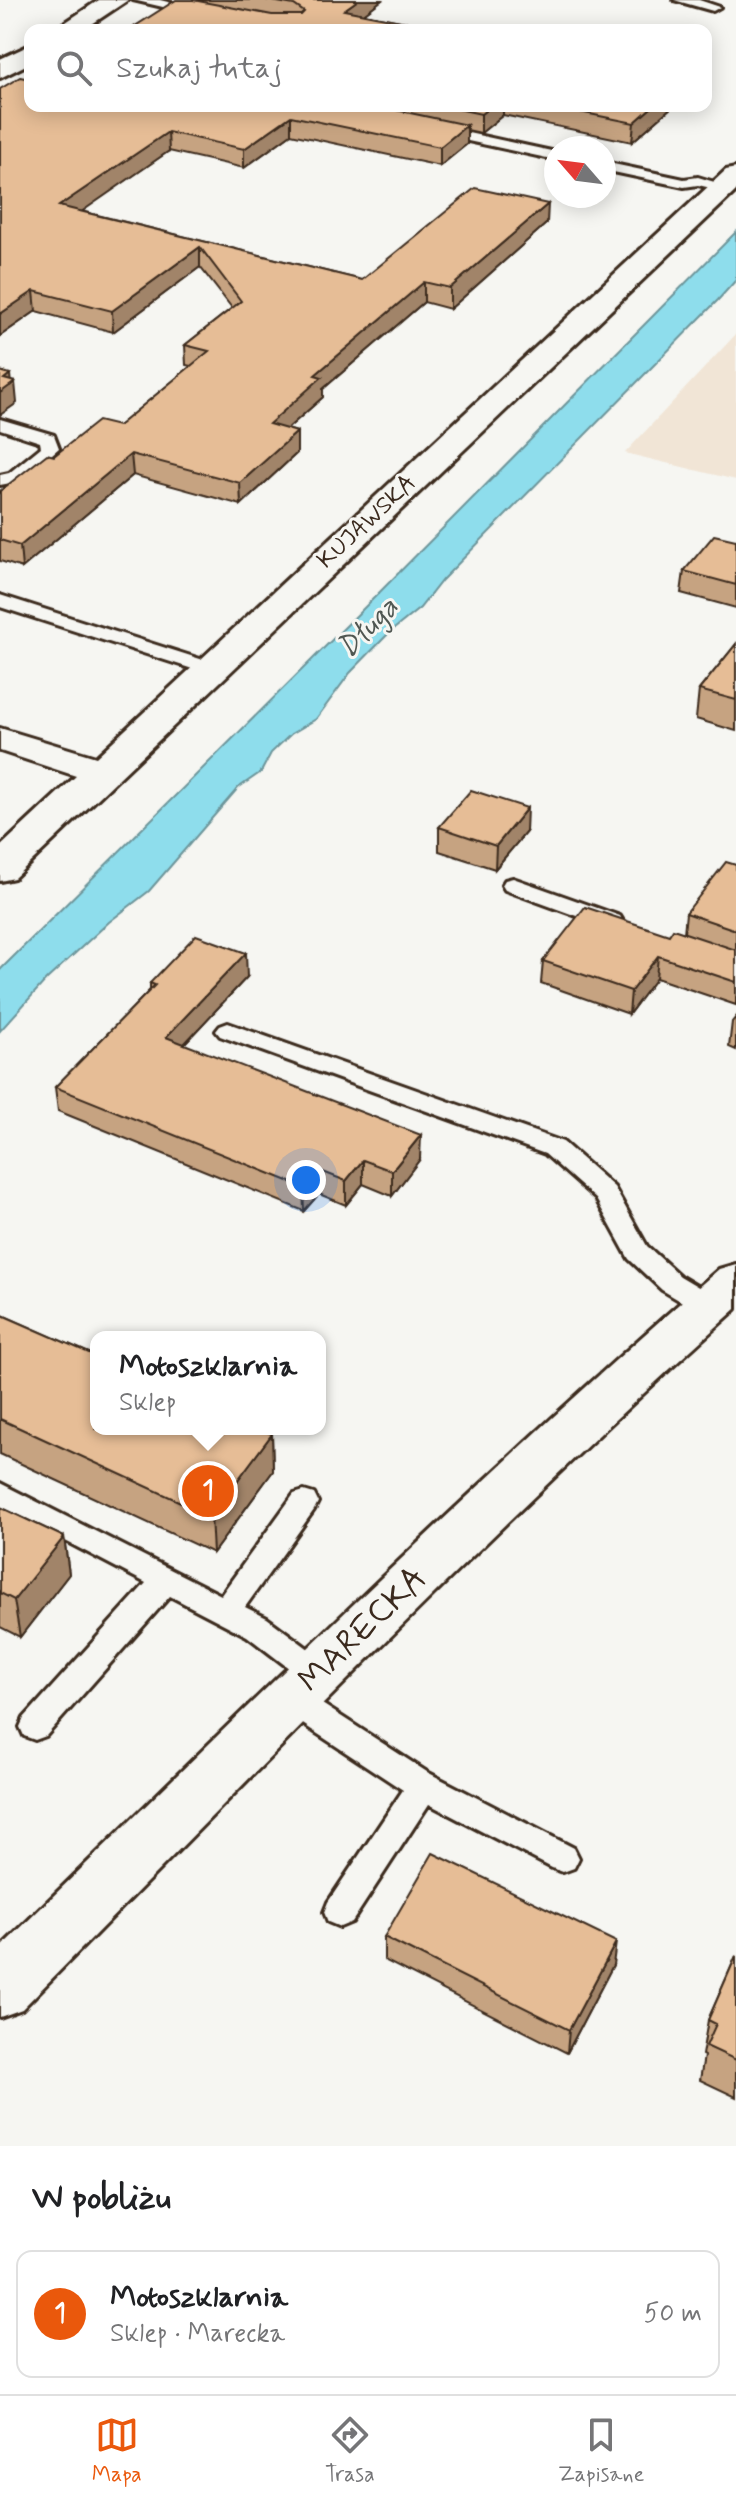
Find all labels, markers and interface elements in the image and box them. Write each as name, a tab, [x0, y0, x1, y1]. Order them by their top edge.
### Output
search box	[24, 24, 712, 112]
icon: search	[52, 46, 96, 90]
text: Szukaj tutaj	[116, 49, 282, 88]
north arrow	[544, 136, 616, 208]
street label: KUJAWSKA	[311, 468, 423, 576]
water label: Długa	[329, 588, 408, 668]
your location	[286, 1160, 326, 1200]
popup	[90, 1331, 326, 1435]
text: Motoszklarnia	[119, 1347, 297, 1386]
text: Sklep	[119, 1386, 177, 1420]
pin: 1	[182, 1461, 234, 1521]
street label: MARECKA	[289, 1557, 437, 1703]
text: W pobliżu	[32, 2176, 171, 2221]
text: Motoszklarnia	[110, 2278, 288, 2317]
text: 1	[54, 2297, 66, 2331]
text: 50 m	[644, 2297, 702, 2331]
text: Sklep · Marecka	[110, 2317, 285, 2351]
tab: Mapa	[92, 2413, 142, 2489]
tab: Trasa	[325, 2413, 375, 2489]
tab: Zapisane	[558, 2413, 644, 2489]

